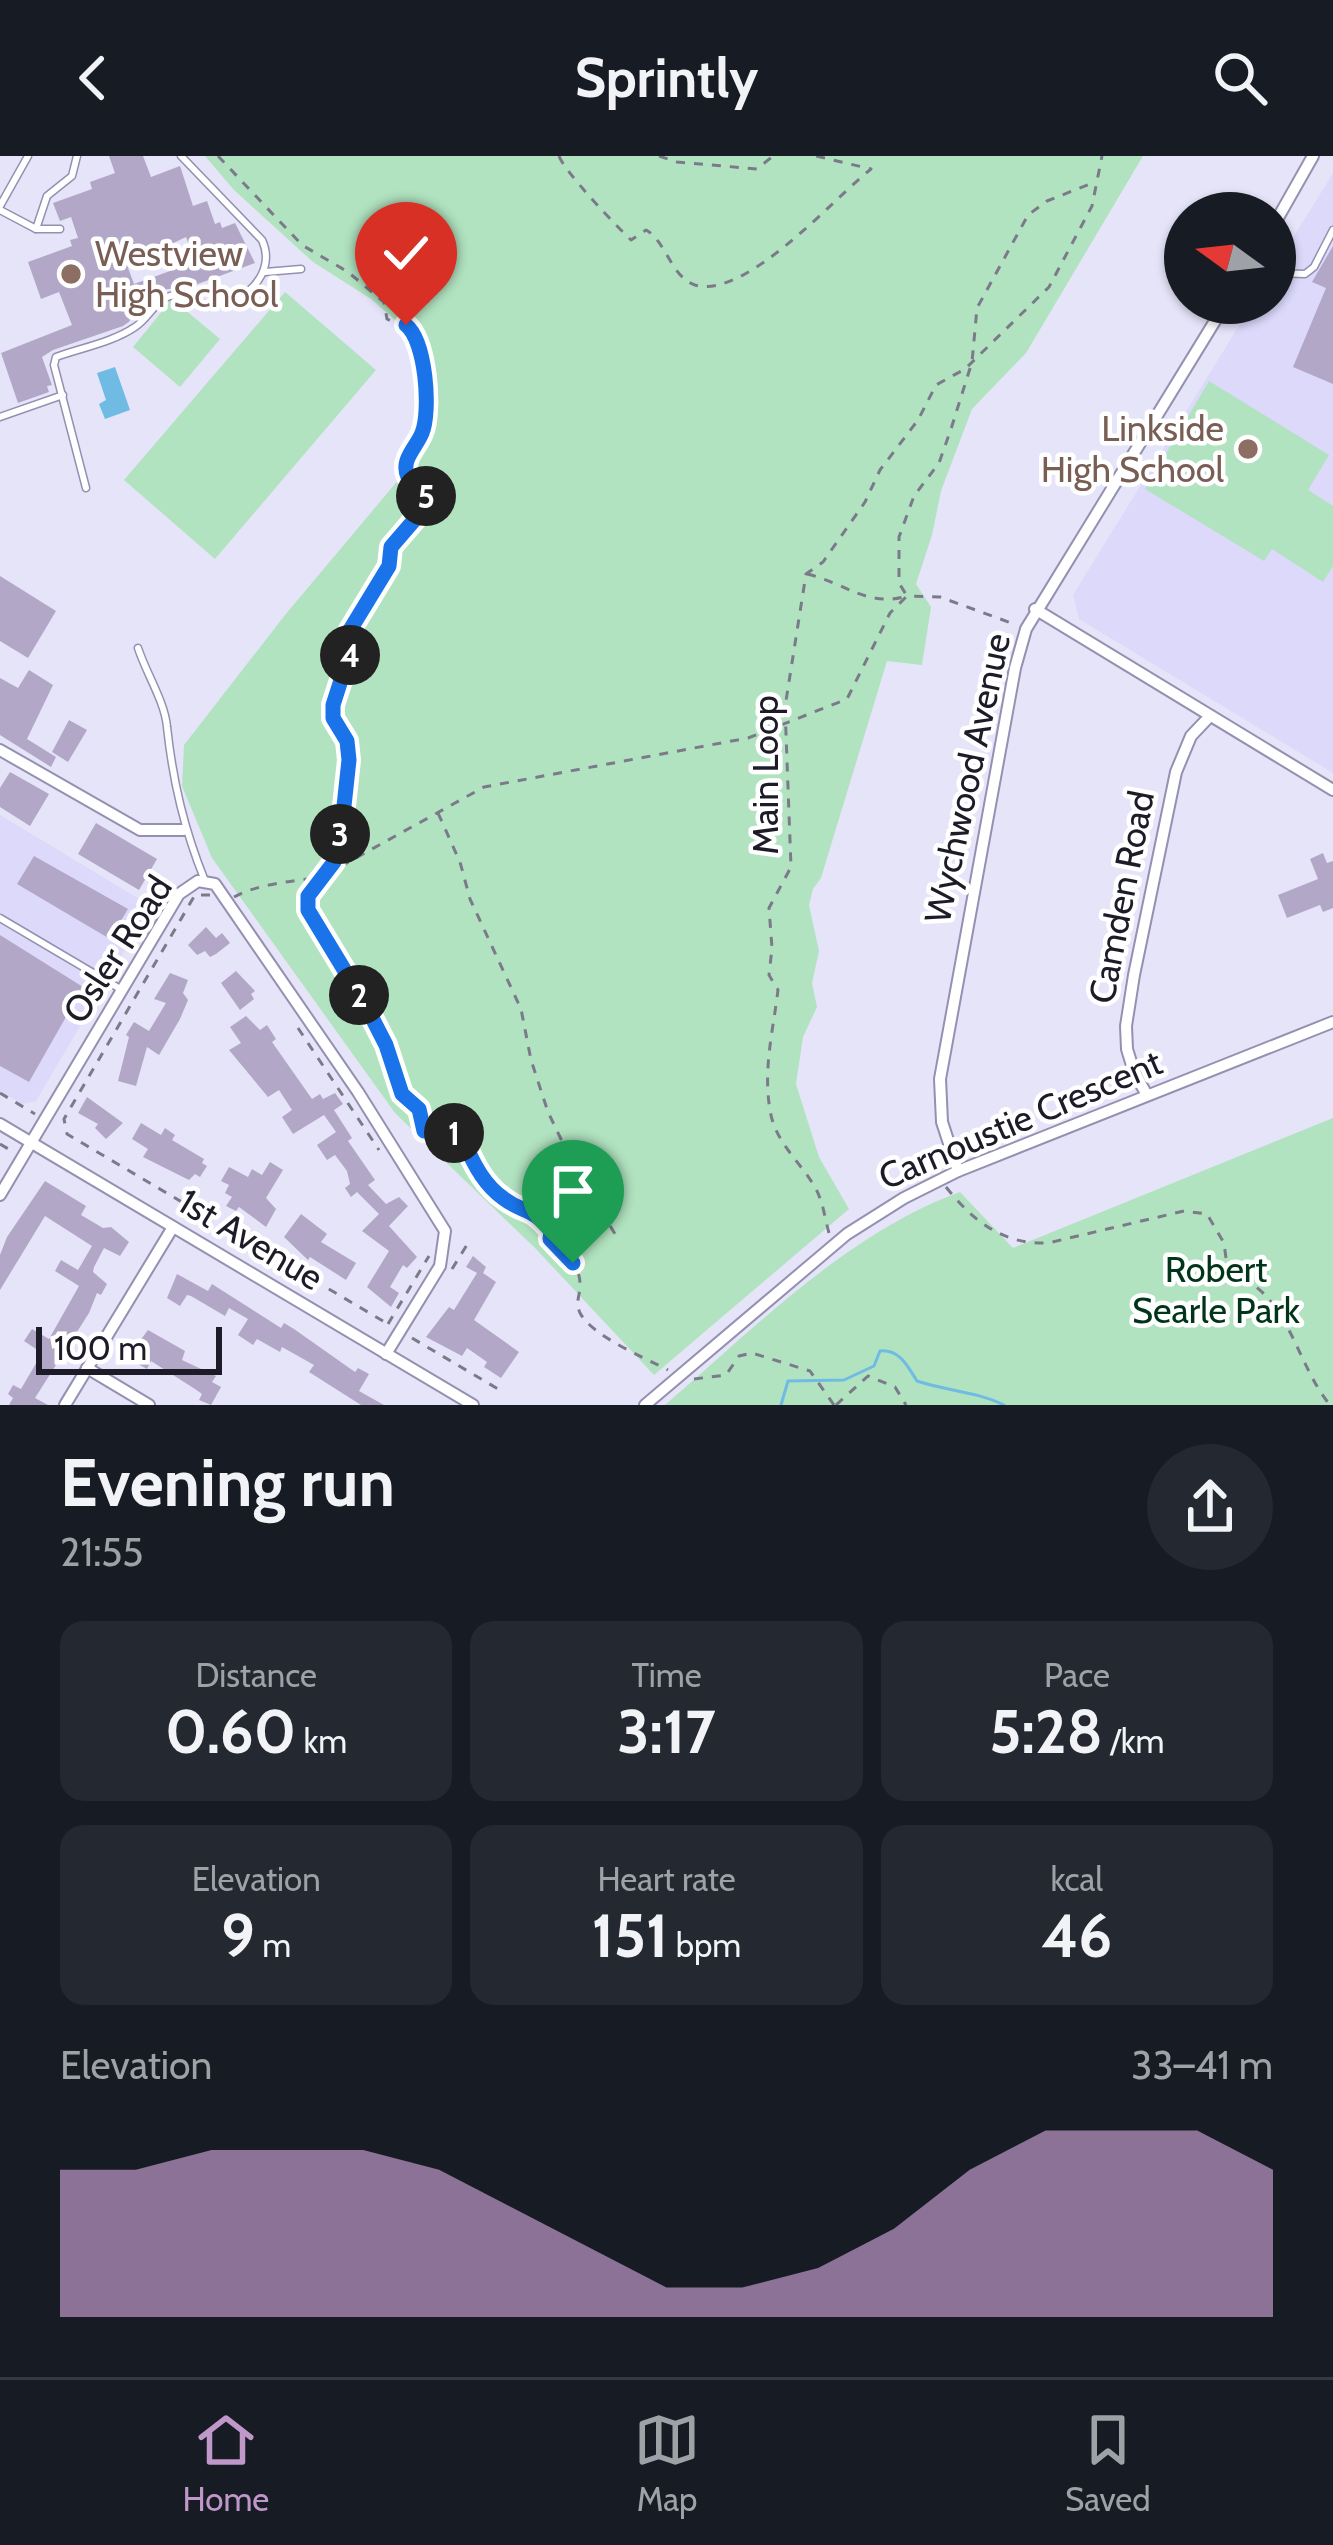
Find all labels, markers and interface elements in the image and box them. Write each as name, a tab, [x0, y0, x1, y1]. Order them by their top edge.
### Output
icon: back	[60, 45, 126, 111]
text: Sprintly	[575, 45, 758, 111]
icon: search	[1207, 45, 1273, 111]
north arrow	[1164, 192, 1296, 324]
map controls	[1164, 192, 1296, 324]
pin	[355, 202, 457, 325]
icon: check	[373, 220, 439, 286]
place label: Westview High School	[95, 231, 279, 316]
marker: Westview High School	[58, 261, 84, 287]
place label: Linkside High School	[1041, 406, 1224, 491]
marker: Linkside High School	[1235, 436, 1261, 462]
pin: 5	[396, 466, 456, 526]
text: 5	[417, 476, 435, 516]
pin: 4	[320, 625, 380, 685]
street label: Wychwood Avenue	[915, 629, 1019, 927]
text: 4	[340, 635, 360, 675]
street label: Main Loop	[743, 695, 787, 855]
street label: Camden Road	[1079, 787, 1163, 1007]
pin: 3	[310, 804, 370, 864]
text: 3	[331, 814, 349, 854]
street label: Osler Road	[53, 867, 181, 1031]
pin: 2	[329, 965, 389, 1025]
text: 2	[350, 975, 368, 1015]
street label: Carnoustie Crescent	[872, 1039, 1168, 1199]
pin: 1	[424, 1103, 484, 1163]
text: 1	[448, 1113, 460, 1153]
pin	[522, 1140, 624, 1263]
icon: arrive	[540, 1158, 606, 1224]
street label: 1st Avenue	[171, 1179, 331, 1299]
park label: Robert Searle Park	[1132, 1247, 1301, 1332]
scale bar	[36, 1321, 222, 1374]
text: 100 m	[54, 1328, 147, 1368]
text: Evening run	[60, 1442, 395, 1523]
button: share	[1147, 1444, 1273, 1570]
text: 21:55	[60, 1528, 143, 1576]
text: Distance	[195, 1655, 317, 1695]
text: Time	[631, 1655, 702, 1695]
text: Pace	[1044, 1655, 1110, 1695]
text: 0.60	[165, 1695, 296, 1768]
text: 3:17	[617, 1695, 716, 1768]
text: 5:28	[989, 1695, 1103, 1768]
text: km	[296, 1721, 347, 1761]
text: /km	[1103, 1721, 1165, 1761]
text: Elevation	[192, 1859, 321, 1899]
text: Heart rate	[597, 1859, 736, 1899]
text: kcal	[1050, 1859, 1103, 1899]
text: 9	[221, 1899, 255, 1972]
text: 151	[592, 1899, 668, 1972]
text: 46	[1041, 1899, 1112, 1972]
text: m	[255, 1925, 291, 1965]
text: bpm	[668, 1925, 741, 1965]
text: Elevation	[60, 2041, 212, 2089]
text: 33–41 m	[1131, 2041, 1273, 2089]
tab: Home	[182, 2407, 269, 2519]
tab: Map	[634, 2407, 700, 2519]
tab: Saved	[1065, 2407, 1151, 2519]

